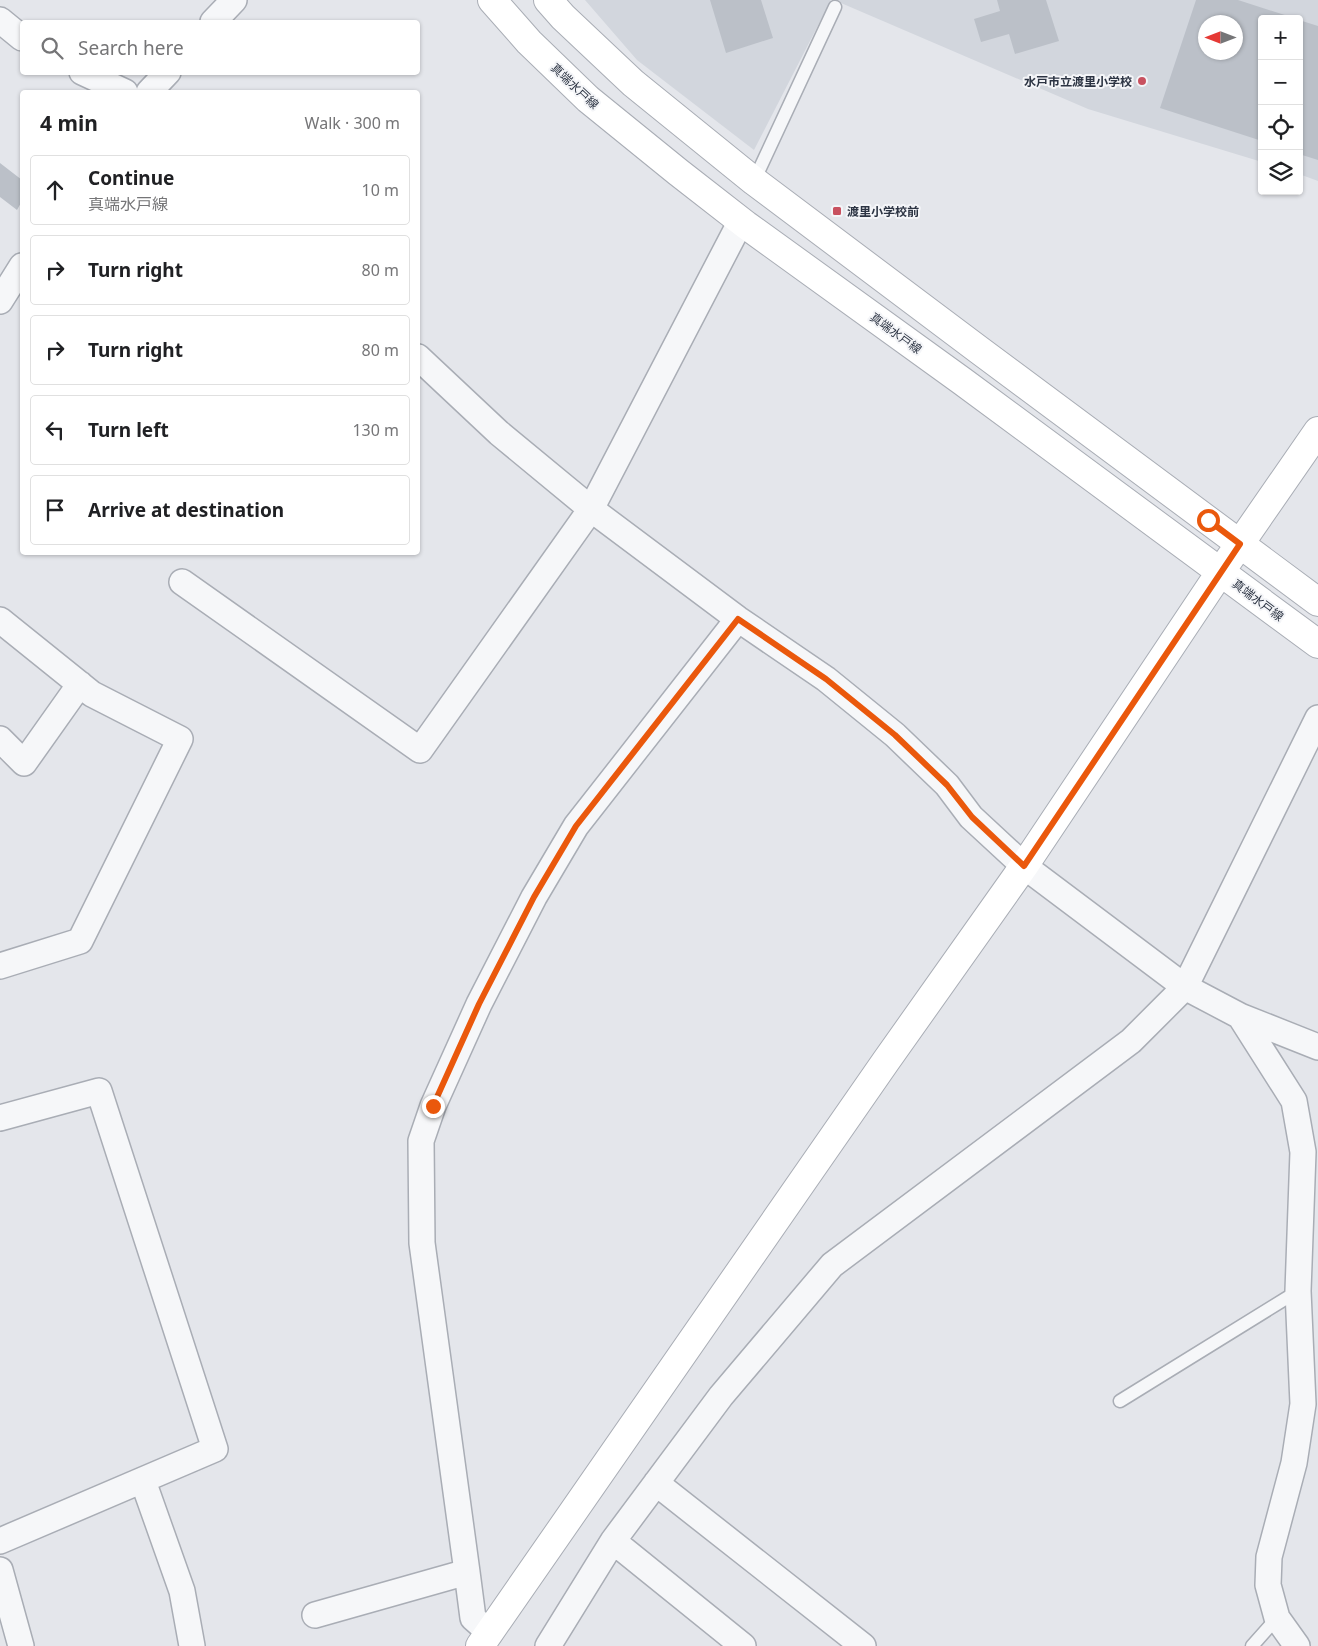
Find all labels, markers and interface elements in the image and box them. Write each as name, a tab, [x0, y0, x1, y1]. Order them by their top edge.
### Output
north arrow	[1198, 15, 1243, 60]
map controls	[1258, 15, 1303, 195]
button: +	[1258, 15, 1303, 60]
search box	[20, 20, 420, 75]
icon: search	[38, 34, 66, 62]
text: Search here	[78, 35, 184, 61]
street label: 真端水戸線	[547, 59, 603, 113]
button: −	[1258, 60, 1303, 105]
place label: 水戸市立渡里小学校	[1024, 73, 1132, 90]
marker: 水戸市立渡里小学校	[1136, 75, 1148, 87]
button: locate	[1258, 105, 1303, 150]
text: 4 min	[40, 109, 98, 137]
text: Walk · 300 m	[305, 112, 400, 134]
button: layers	[1258, 150, 1303, 195]
text: Continue	[88, 165, 174, 191]
icon: ahead	[41, 176, 69, 204]
text: 10 m	[362, 179, 399, 201]
text: 真端水戸線	[88, 193, 168, 215]
place label: 渡里小学校前	[847, 203, 919, 220]
marker: 渡里小学校前	[831, 205, 843, 217]
icon: right	[41, 256, 69, 284]
text: Turn right	[88, 257, 183, 283]
text: 80 m	[362, 259, 399, 281]
street label: 真端水戸線	[867, 308, 925, 358]
icon: right	[41, 336, 69, 364]
text: Turn right	[88, 337, 183, 363]
text: 80 m	[362, 339, 399, 361]
icon: left	[41, 416, 69, 444]
text: Turn left	[88, 417, 169, 443]
text: 130 m	[352, 419, 399, 441]
icon: arrive	[41, 496, 69, 524]
text: Arrive at destination	[88, 497, 284, 523]
route start	[1197, 509, 1220, 532]
street label: 真端水戸線	[1229, 575, 1287, 625]
route end	[422, 1095, 445, 1118]

